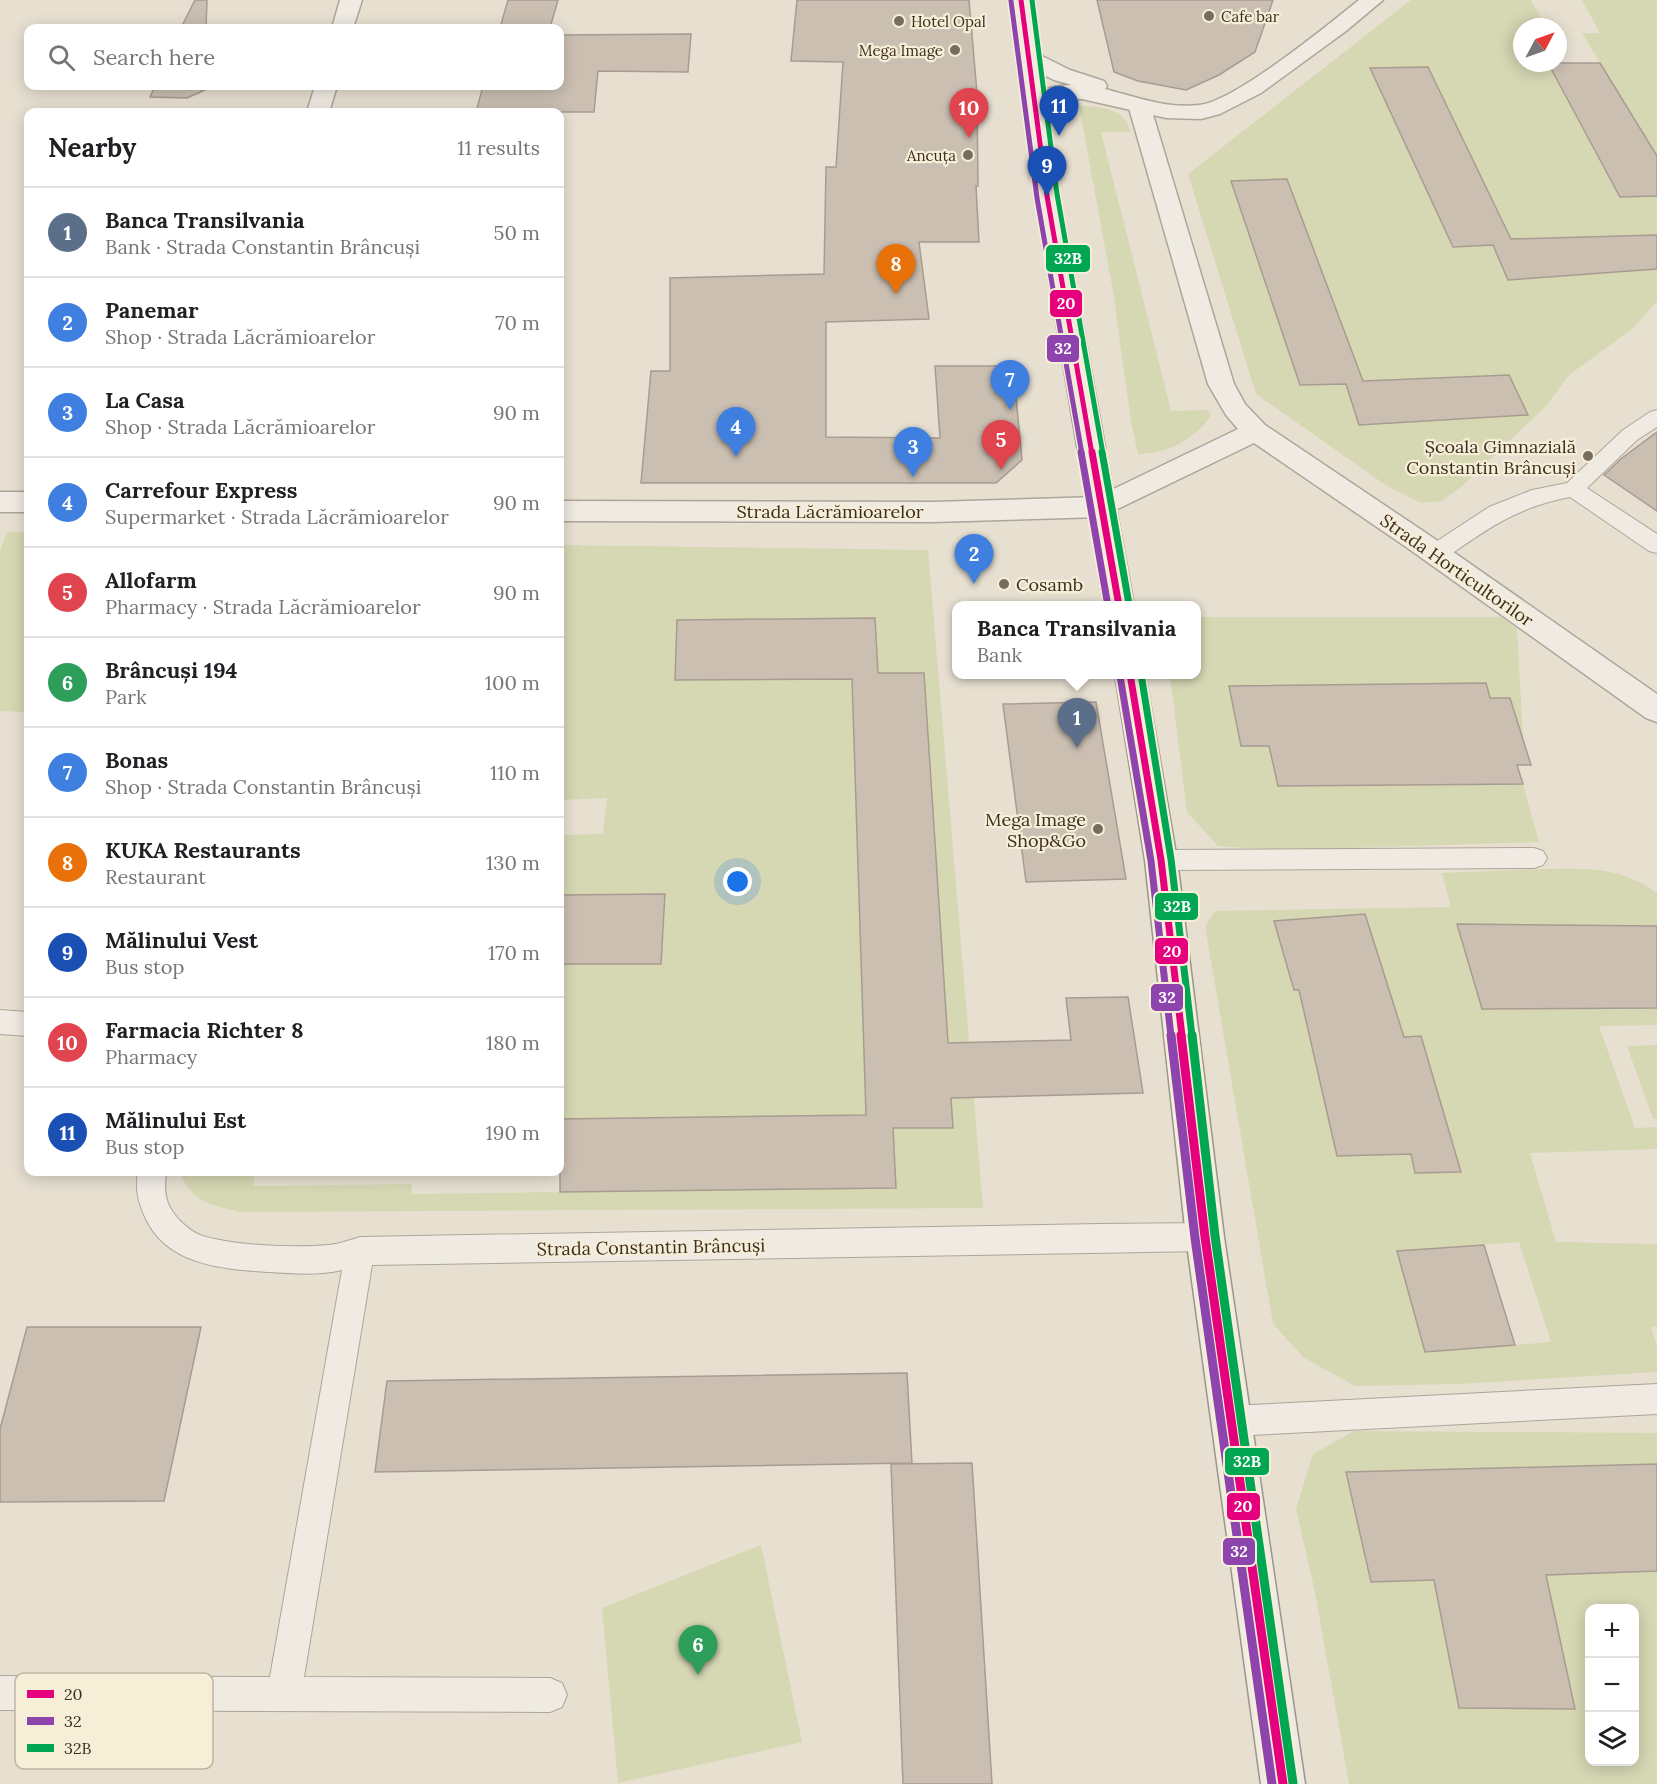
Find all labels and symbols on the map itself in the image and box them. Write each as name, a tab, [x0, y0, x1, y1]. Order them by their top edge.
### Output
place label: Cafe bar	[1221, 7, 1280, 26]
marker: Cafe bar	[1202, 9, 1216, 23]
place label: Hotel Opal	[911, 12, 986, 31]
marker: Hotel Opal	[892, 14, 906, 28]
north arrow	[1513, 18, 1567, 72]
place label: Mega Image	[859, 41, 943, 60]
marker: Mega Image	[948, 43, 962, 57]
pin: 11	[1040, 86, 1078, 136]
pin: 10	[950, 88, 988, 138]
place label: Ancuța	[906, 146, 956, 165]
pin: 9	[1028, 146, 1066, 196]
marker: Ancuța	[961, 148, 975, 162]
pin: 8	[876, 244, 916, 294]
line badge: 32B	[1045, 244, 1091, 273]
text: 32B	[1054, 248, 1082, 268]
line badge: 20	[1049, 289, 1083, 318]
text: 20	[1057, 293, 1075, 313]
line badge: 32	[1046, 334, 1080, 363]
text: 32	[1054, 338, 1072, 358]
pin: 7	[990, 360, 1030, 410]
pin: 4	[716, 408, 756, 457]
pin: 5	[982, 420, 1020, 470]
pin: 3	[894, 428, 932, 477]
place label: Școala Gimnazială Constantin Brâncuși	[1406, 435, 1576, 479]
marker: Școala Gimnazială Constantin Brâncuși	[1581, 449, 1595, 463]
street label: Strada Lăcrămioarelor	[736, 500, 924, 523]
street label: Strada Horticultorilor	[1376, 508, 1538, 632]
pin: 2	[954, 534, 994, 584]
place label: Cosamb	[1016, 573, 1083, 596]
marker: Cosamb	[997, 577, 1011, 591]
pin: 1	[1058, 698, 1096, 748]
place label: Mega Image Shop&Go	[985, 808, 1086, 852]
marker: Mega Image Shop&Go	[1091, 822, 1105, 836]
your location	[723, 867, 752, 896]
line badge: 32B	[1154, 892, 1199, 921]
text: 32B	[1163, 896, 1191, 916]
line badge: 20	[1154, 937, 1189, 965]
text: 20	[1163, 941, 1181, 961]
line badge: 32	[1150, 983, 1184, 1012]
text: 32	[1158, 987, 1176, 1007]
street label: Strada Constantin Brâncuși	[537, 1234, 765, 1260]
line badge: 32B	[1224, 1447, 1270, 1476]
text: 32B	[1233, 1451, 1261, 1471]
line badge: 20	[1226, 1492, 1261, 1521]
text: 20	[1234, 1496, 1252, 1516]
line badge: 32	[1222, 1537, 1256, 1566]
text: 32	[1230, 1541, 1248, 1561]
pin: 6	[678, 1626, 718, 1675]
legend	[15, 1673, 213, 1769]
text: 20	[64, 1684, 83, 1704]
text: 32	[64, 1711, 82, 1731]
text: 32B	[64, 1738, 92, 1758]

